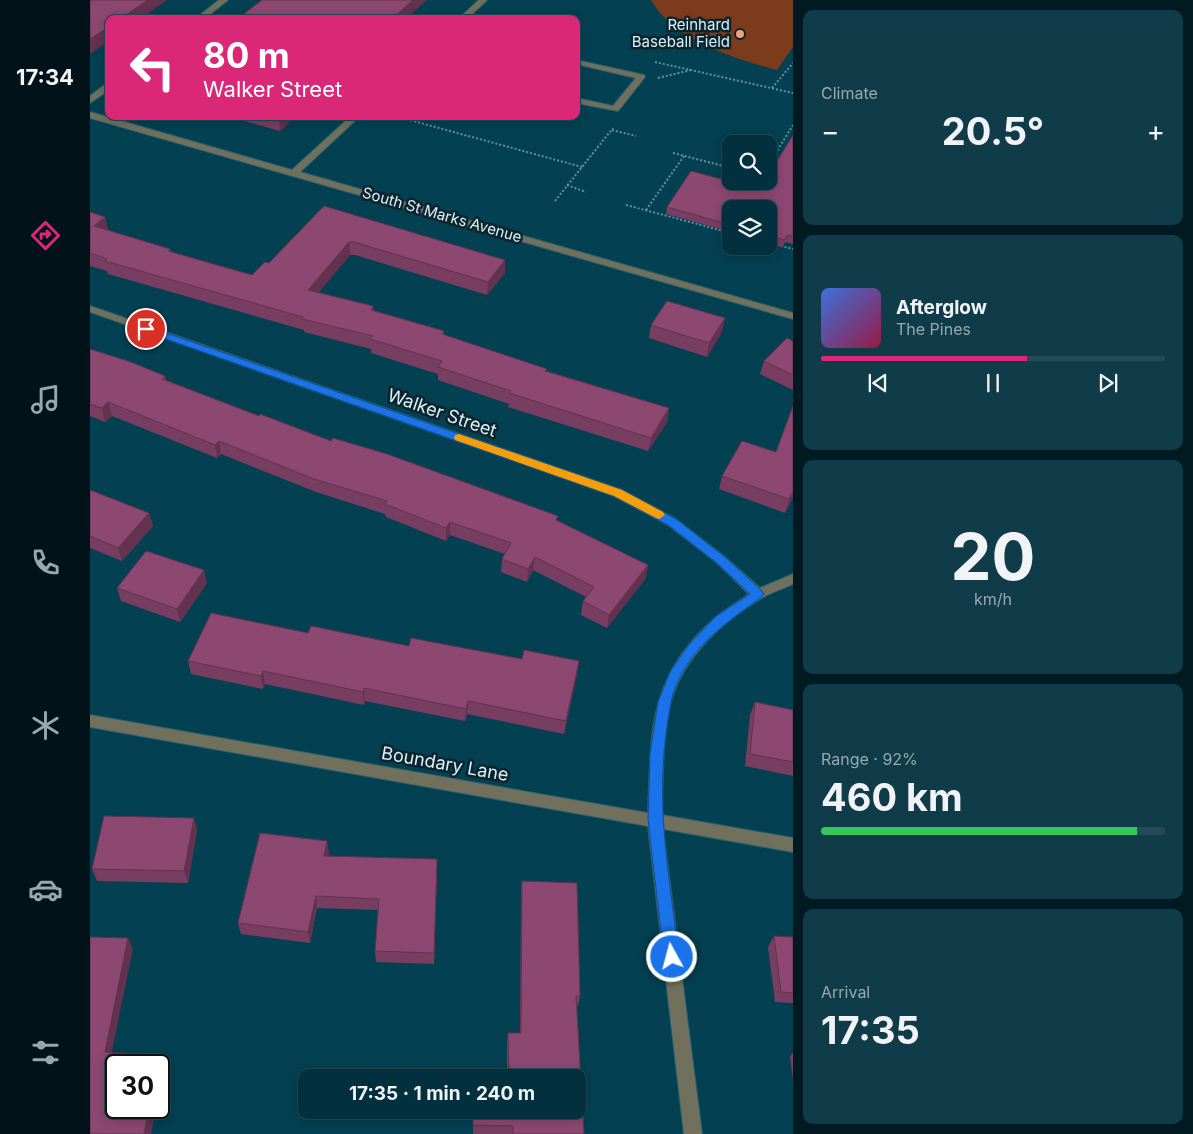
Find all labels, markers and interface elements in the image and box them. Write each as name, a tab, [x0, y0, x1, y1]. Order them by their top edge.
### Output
place label: Reinhard Baseball Field	[632, 15, 730, 51]
marker: Reinhard Baseball Field	[734, 28, 746, 40]
text: 80 m	[203, 34, 290, 76]
icon: left	[120, 35, 185, 100]
text: 17:34	[16, 64, 74, 90]
text: Walker Street	[203, 76, 342, 102]
text: Climate	[821, 83, 878, 103]
text: 20.5°	[942, 108, 1044, 154]
text: −	[821, 114, 840, 148]
text: +	[1146, 114, 1165, 148]
map controls	[722, 135, 777, 255]
button: search	[722, 135, 777, 190]
street label: South St Marks Avenue	[360, 183, 524, 246]
button: layers	[722, 200, 777, 255]
icon: directions	[28, 218, 63, 253]
text: Afterglow	[896, 296, 987, 319]
pin	[125, 308, 167, 350]
icon: arrive	[132, 315, 160, 343]
text: The Pines	[896, 319, 971, 339]
icon: previous	[864, 369, 892, 397]
icon: pause	[979, 369, 1007, 397]
icon: next	[1094, 369, 1122, 397]
icon: music	[28, 382, 63, 417]
street label: Walker Street	[385, 384, 500, 441]
text: 20	[951, 517, 1035, 596]
icon: phone	[28, 545, 63, 580]
text: km/h	[974, 589, 1012, 609]
icon: climate	[28, 708, 63, 743]
street label: Boundary Lane	[380, 742, 510, 785]
text: Range · 92%	[821, 749, 918, 769]
text: 460 km	[821, 774, 963, 820]
icon: car	[28, 872, 63, 907]
position arrow	[645, 930, 697, 982]
text: Arrival	[821, 982, 870, 1002]
text: 17:35	[821, 1007, 920, 1053]
icon: filters	[28, 1035, 63, 1070]
speed limit sign: 30	[105, 1054, 170, 1119]
text: 17:35 · 1 min · 240 m	[349, 1082, 535, 1105]

